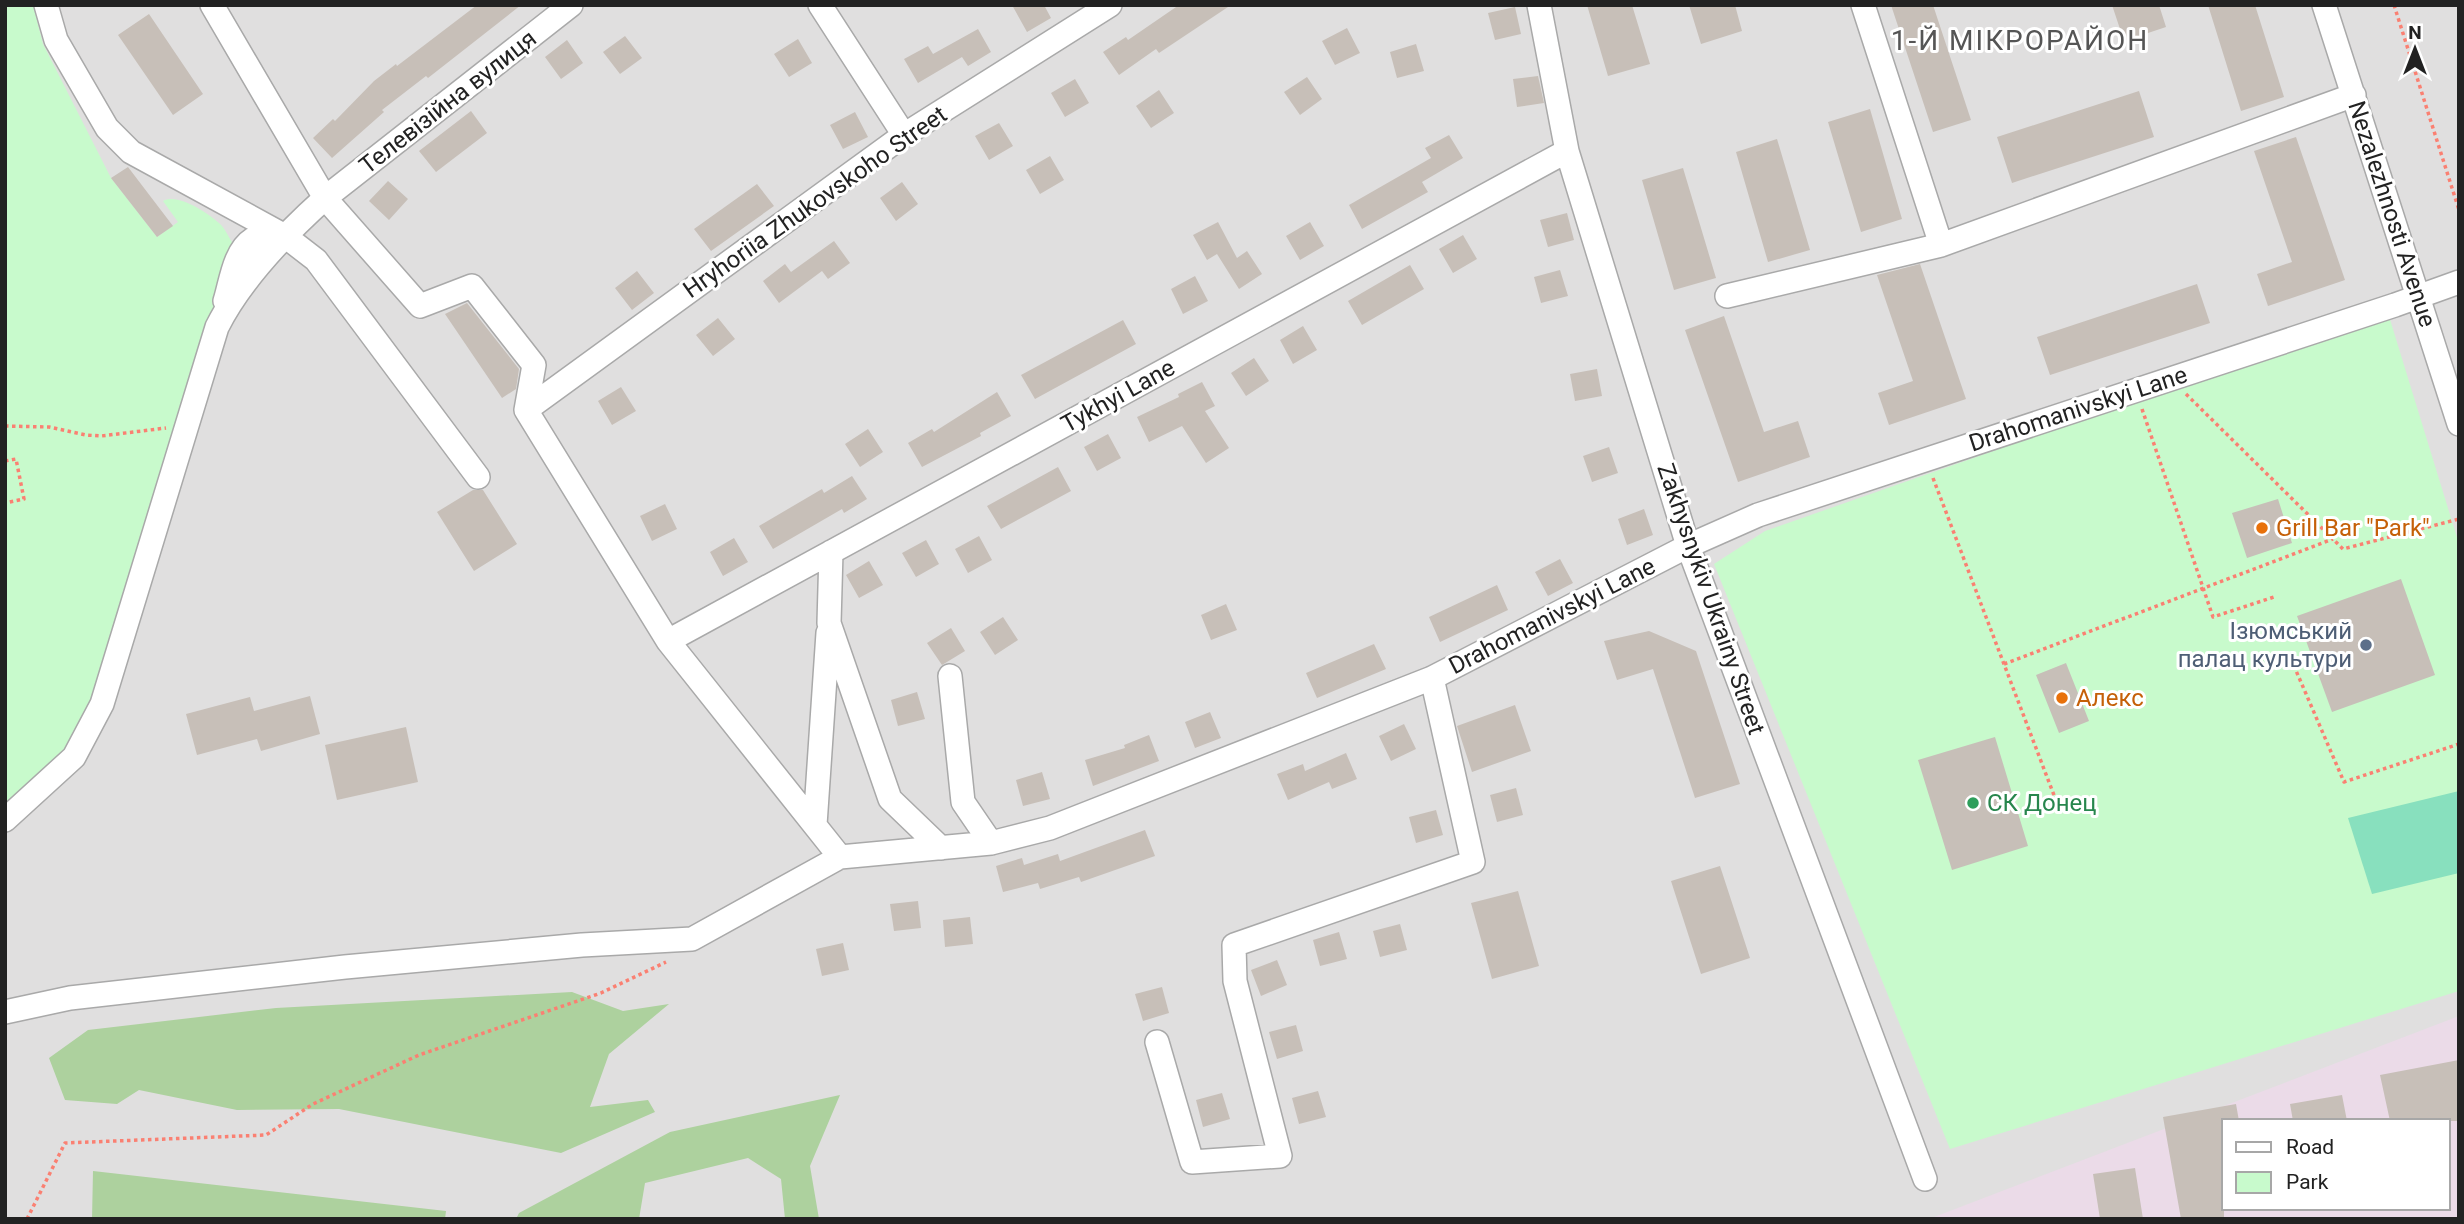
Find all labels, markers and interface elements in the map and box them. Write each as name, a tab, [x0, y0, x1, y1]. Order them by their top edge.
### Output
north arrow	[2380, 14, 2450, 84]
text: N	[2408, 21, 2422, 44]
street label: Телевізійна вулиця	[354, 24, 542, 180]
district label: 1-Й МІКРОРАЙОН	[1891, 24, 2149, 57]
street label: Nezalezhnosti Avenue	[2342, 97, 2442, 331]
street label: Hryhoriia Zhukovskoho Street	[678, 100, 952, 304]
street label: Tykhyi Lane	[1056, 353, 1180, 439]
street label: Drahomanivskyi Lane	[1965, 360, 2191, 458]
street label: Zakhysnykiv Ukrainy Street	[1651, 460, 1771, 738]
place label: Grill Bar "Park"	[2276, 514, 2430, 542]
marker: Grill Bar "Park"	[2254, 520, 2270, 536]
street label: Drahomanivskyi Lane	[1444, 552, 1660, 680]
place label: Ізюмський палац культури	[2178, 617, 2352, 673]
marker: Ізюмський палац культури	[2358, 637, 2374, 653]
place label: Алекс	[2076, 684, 2144, 712]
marker: Алекс	[2054, 690, 2070, 706]
place label: СК Донец	[1987, 789, 2097, 817]
marker: СК Донец	[1965, 795, 1981, 811]
legend	[2222, 1119, 2450, 1210]
text: Road	[2286, 1135, 2334, 1159]
text: Park	[2286, 1170, 2329, 1194]

